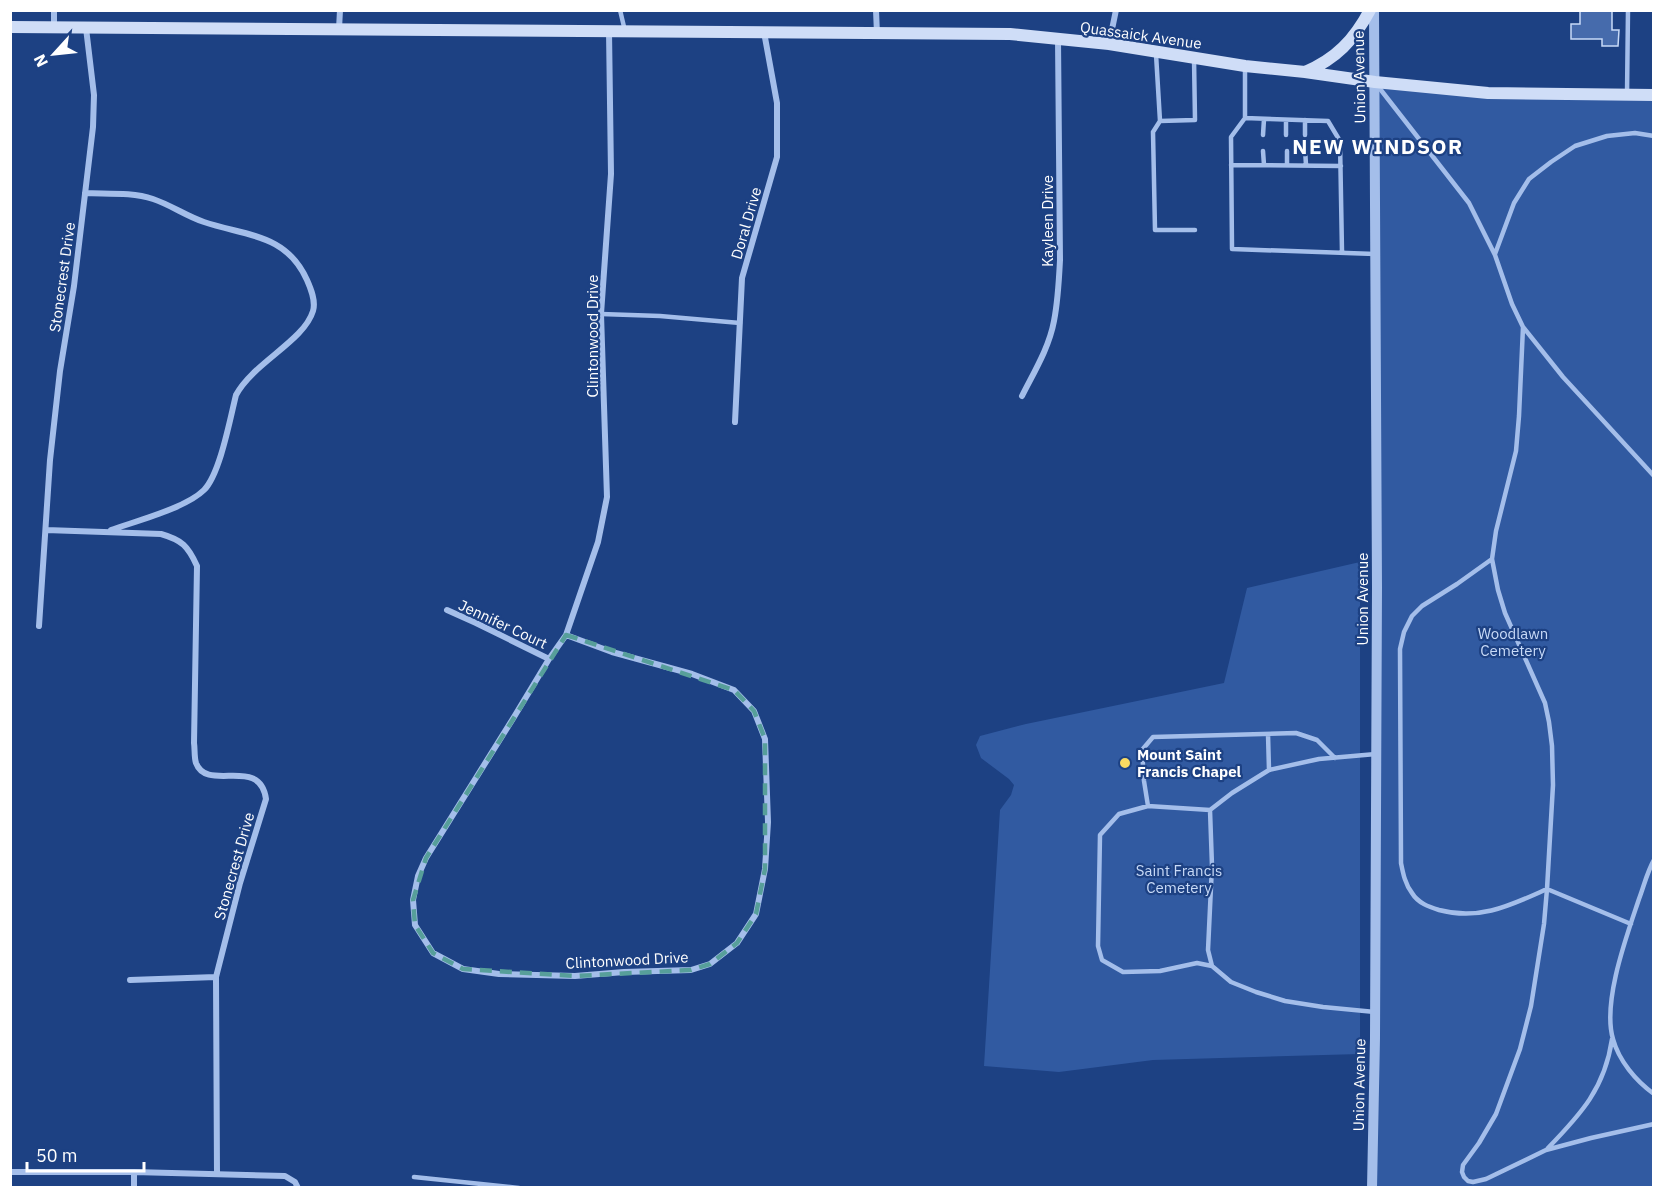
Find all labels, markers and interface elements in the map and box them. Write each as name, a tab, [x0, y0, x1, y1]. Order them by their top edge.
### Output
street label: Quassaick Avenue	[1079, 17, 1203, 53]
north arrow	[24, 24, 84, 84]
street label: Union Avenue	[1349, 30, 1369, 124]
text: N	[29, 51, 52, 71]
district label: NEW WINDSOR	[1292, 132, 1464, 160]
street label: Kayleen Drive	[1038, 175, 1057, 267]
street label: Doral Drive	[727, 185, 765, 261]
street label: Stonecrest Drive	[45, 221, 79, 333]
street label: Clintonwood Drive	[583, 274, 602, 398]
street label: Union Avenue	[1353, 553, 1372, 646]
street label: Jennifer Court	[456, 595, 550, 653]
park label: Woodlawn Cemetery	[1478, 624, 1548, 660]
place label: Mount Saint Francis Chapel	[1137, 745, 1242, 781]
marker: Mount Saint Francis Chapel	[1118, 756, 1132, 770]
street label: Stonecrest Drive	[210, 810, 258, 922]
park label: Saint Francis Cemetery	[1136, 861, 1222, 897]
street label: Clintonwood Drive	[565, 947, 689, 973]
street label: Union Avenue	[1349, 1038, 1369, 1132]
scale bar	[27, 1135, 144, 1173]
text: 50 m	[36, 1144, 78, 1167]

